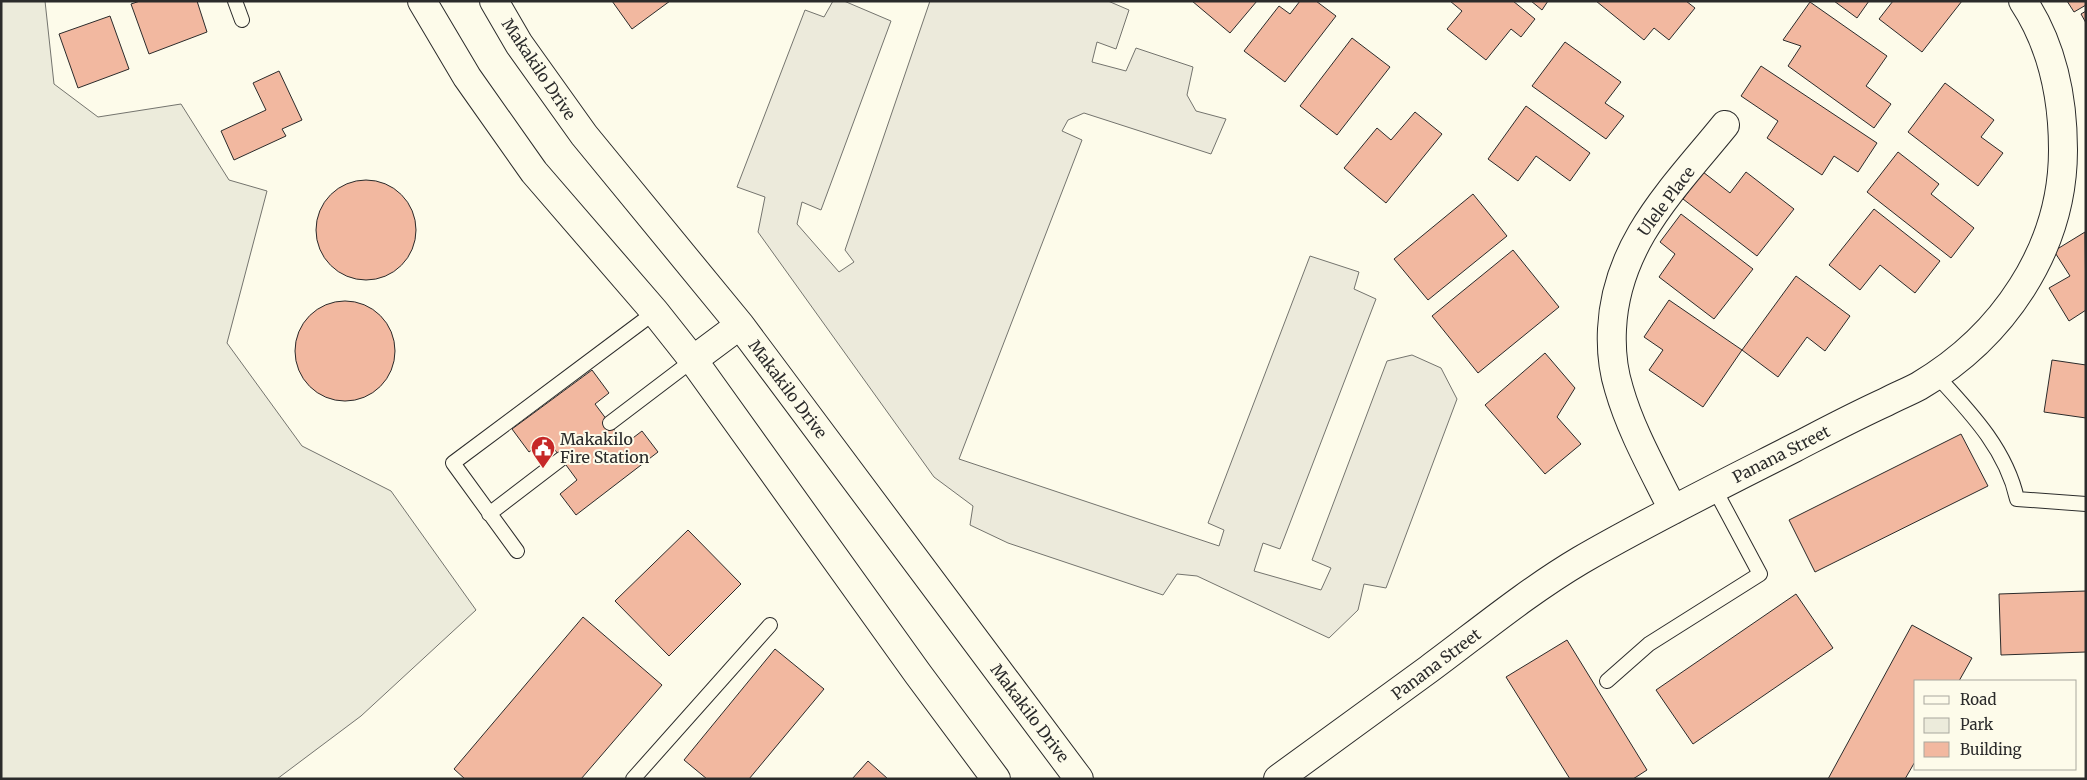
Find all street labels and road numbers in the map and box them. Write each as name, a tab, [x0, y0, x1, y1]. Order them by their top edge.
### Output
street label: Makakilo Drive	[498, 14, 580, 124]
street label: Ulele Place	[1633, 162, 1699, 240]
street label: Makakilo Drive	[744, 336, 832, 442]
street label: Panana Street	[1729, 421, 1834, 487]
street label: Panana Street	[1387, 623, 1485, 704]
street label: Makakilo Drive	[986, 660, 1074, 766]

